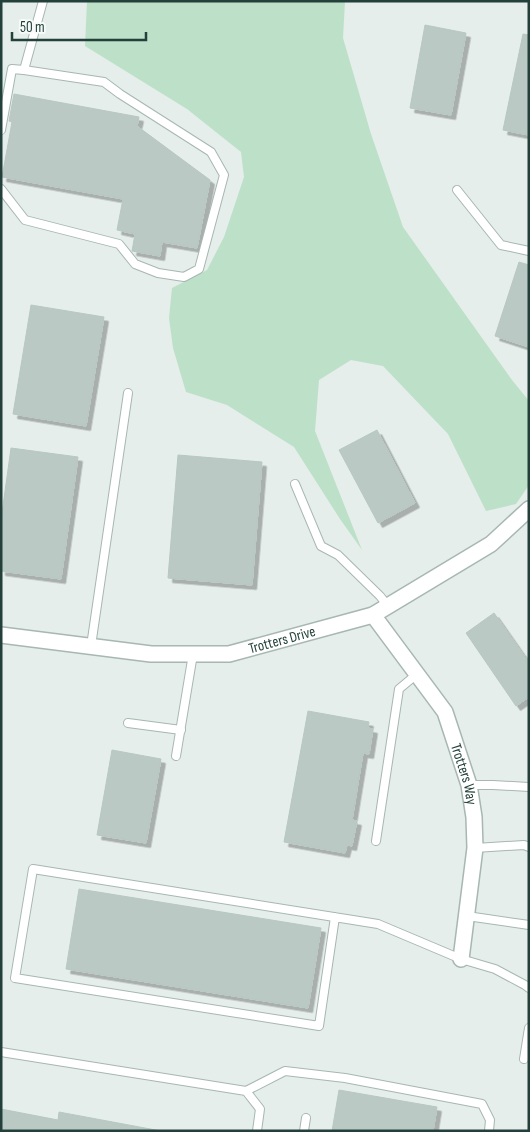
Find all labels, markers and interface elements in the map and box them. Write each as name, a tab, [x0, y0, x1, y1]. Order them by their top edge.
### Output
scale bar	[12, 10, 146, 42]
text: 50 m	[20, 18, 45, 37]
street label: Trotters Drive	[246, 622, 317, 658]
street label: Trotters Way	[446, 741, 481, 806]

